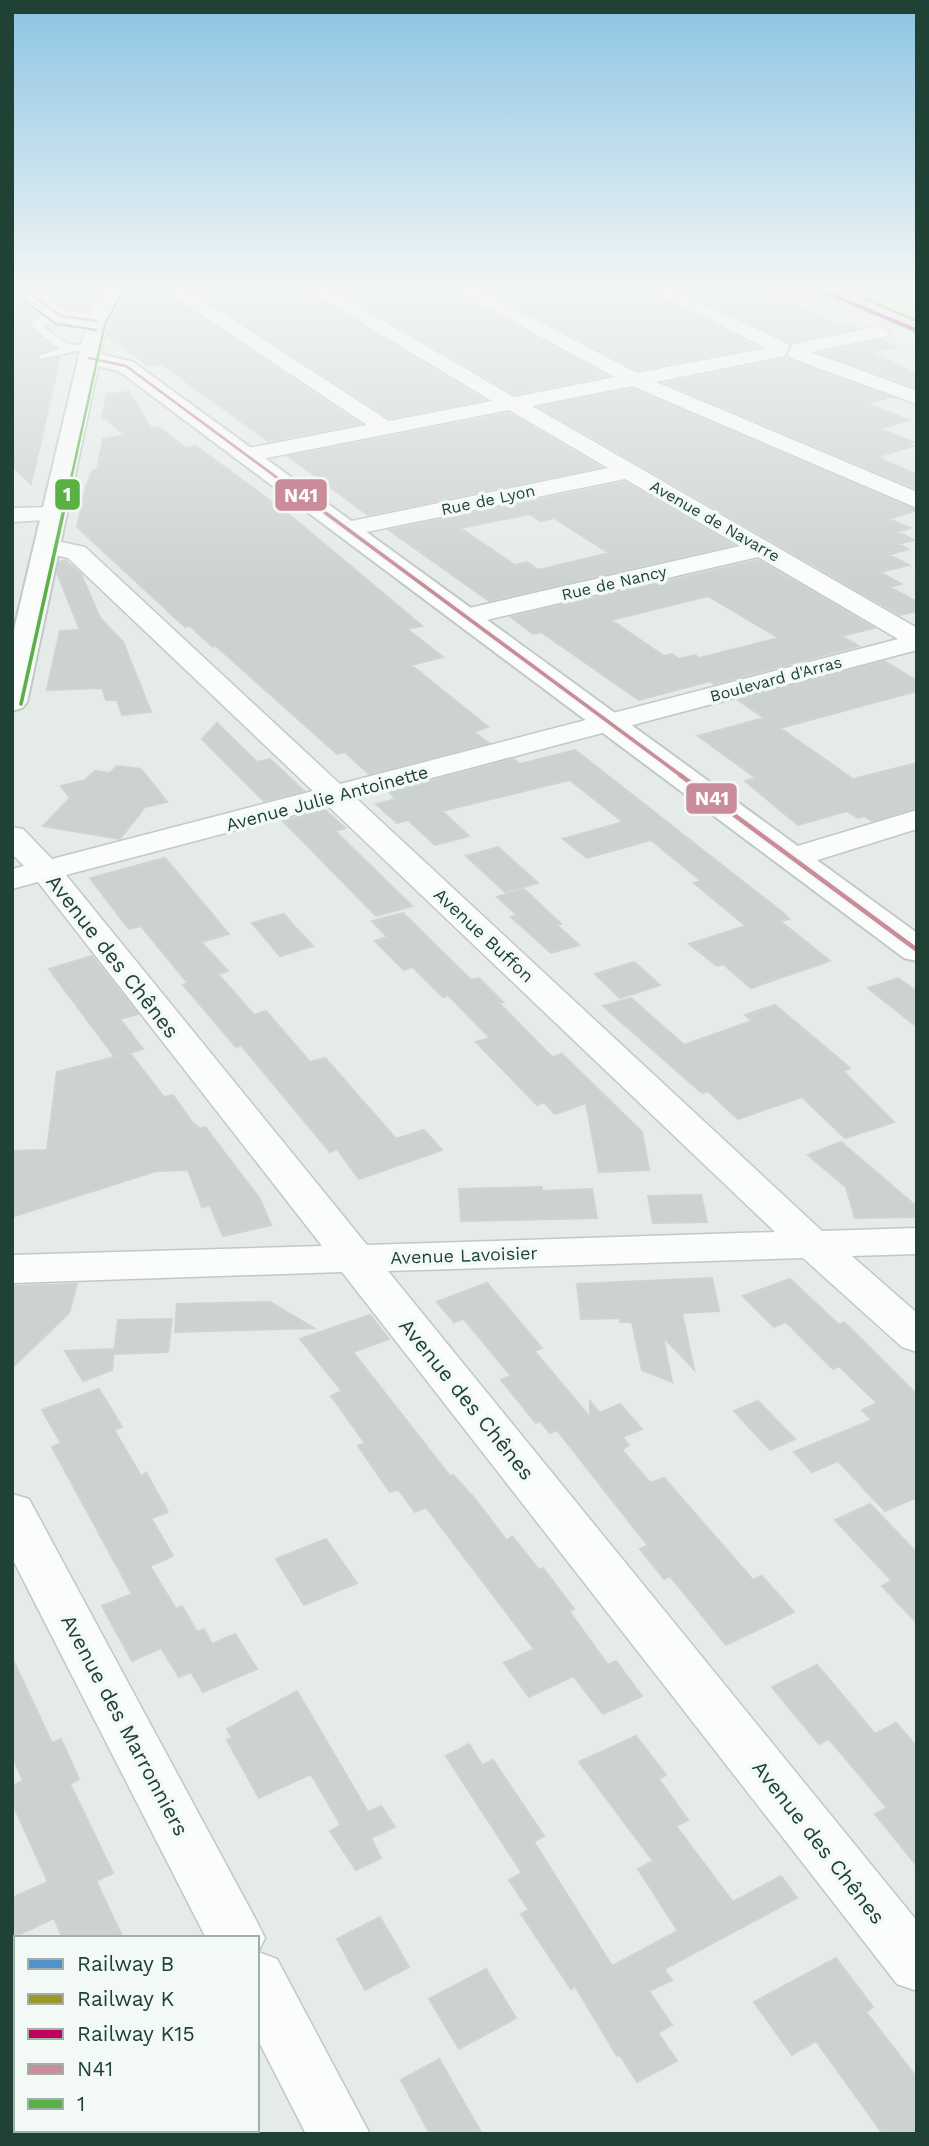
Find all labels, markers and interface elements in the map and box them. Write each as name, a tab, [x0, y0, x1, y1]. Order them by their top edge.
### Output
street label: Avenue de Navarre	[647, 476, 783, 566]
line badge: 1	[54, 478, 81, 511]
line badge: N41	[274, 478, 328, 512]
street label: Rue de Lyon	[439, 481, 537, 519]
text: 1	[63, 483, 71, 506]
text: N41	[284, 484, 318, 507]
street label: Rue de Nancy	[560, 562, 669, 604]
street label: Boulevard d'Arras	[708, 652, 844, 706]
street label: Avenue Julie Antoinette	[224, 761, 430, 835]
line badge: N41	[685, 782, 738, 815]
text: N41	[695, 787, 729, 810]
street label: Avenue des Chênes	[41, 869, 185, 1043]
street label: Avenue Buffon	[430, 883, 538, 987]
street label: Avenue Lavoisier	[390, 1242, 538, 1268]
street label: Avenue des Chênes	[394, 1313, 540, 1485]
street label: Avenue des Marronniers	[56, 1610, 194, 1840]
street label: Avenue des Chênes	[747, 1755, 891, 1929]
legend	[14, 1936, 259, 2132]
text: Railway B	[77, 1951, 174, 1976]
text: Railway K	[77, 1986, 175, 2011]
text: Railway K15	[77, 2021, 195, 2046]
text: N41	[77, 2056, 113, 2081]
text: 1	[77, 2091, 85, 2116]

